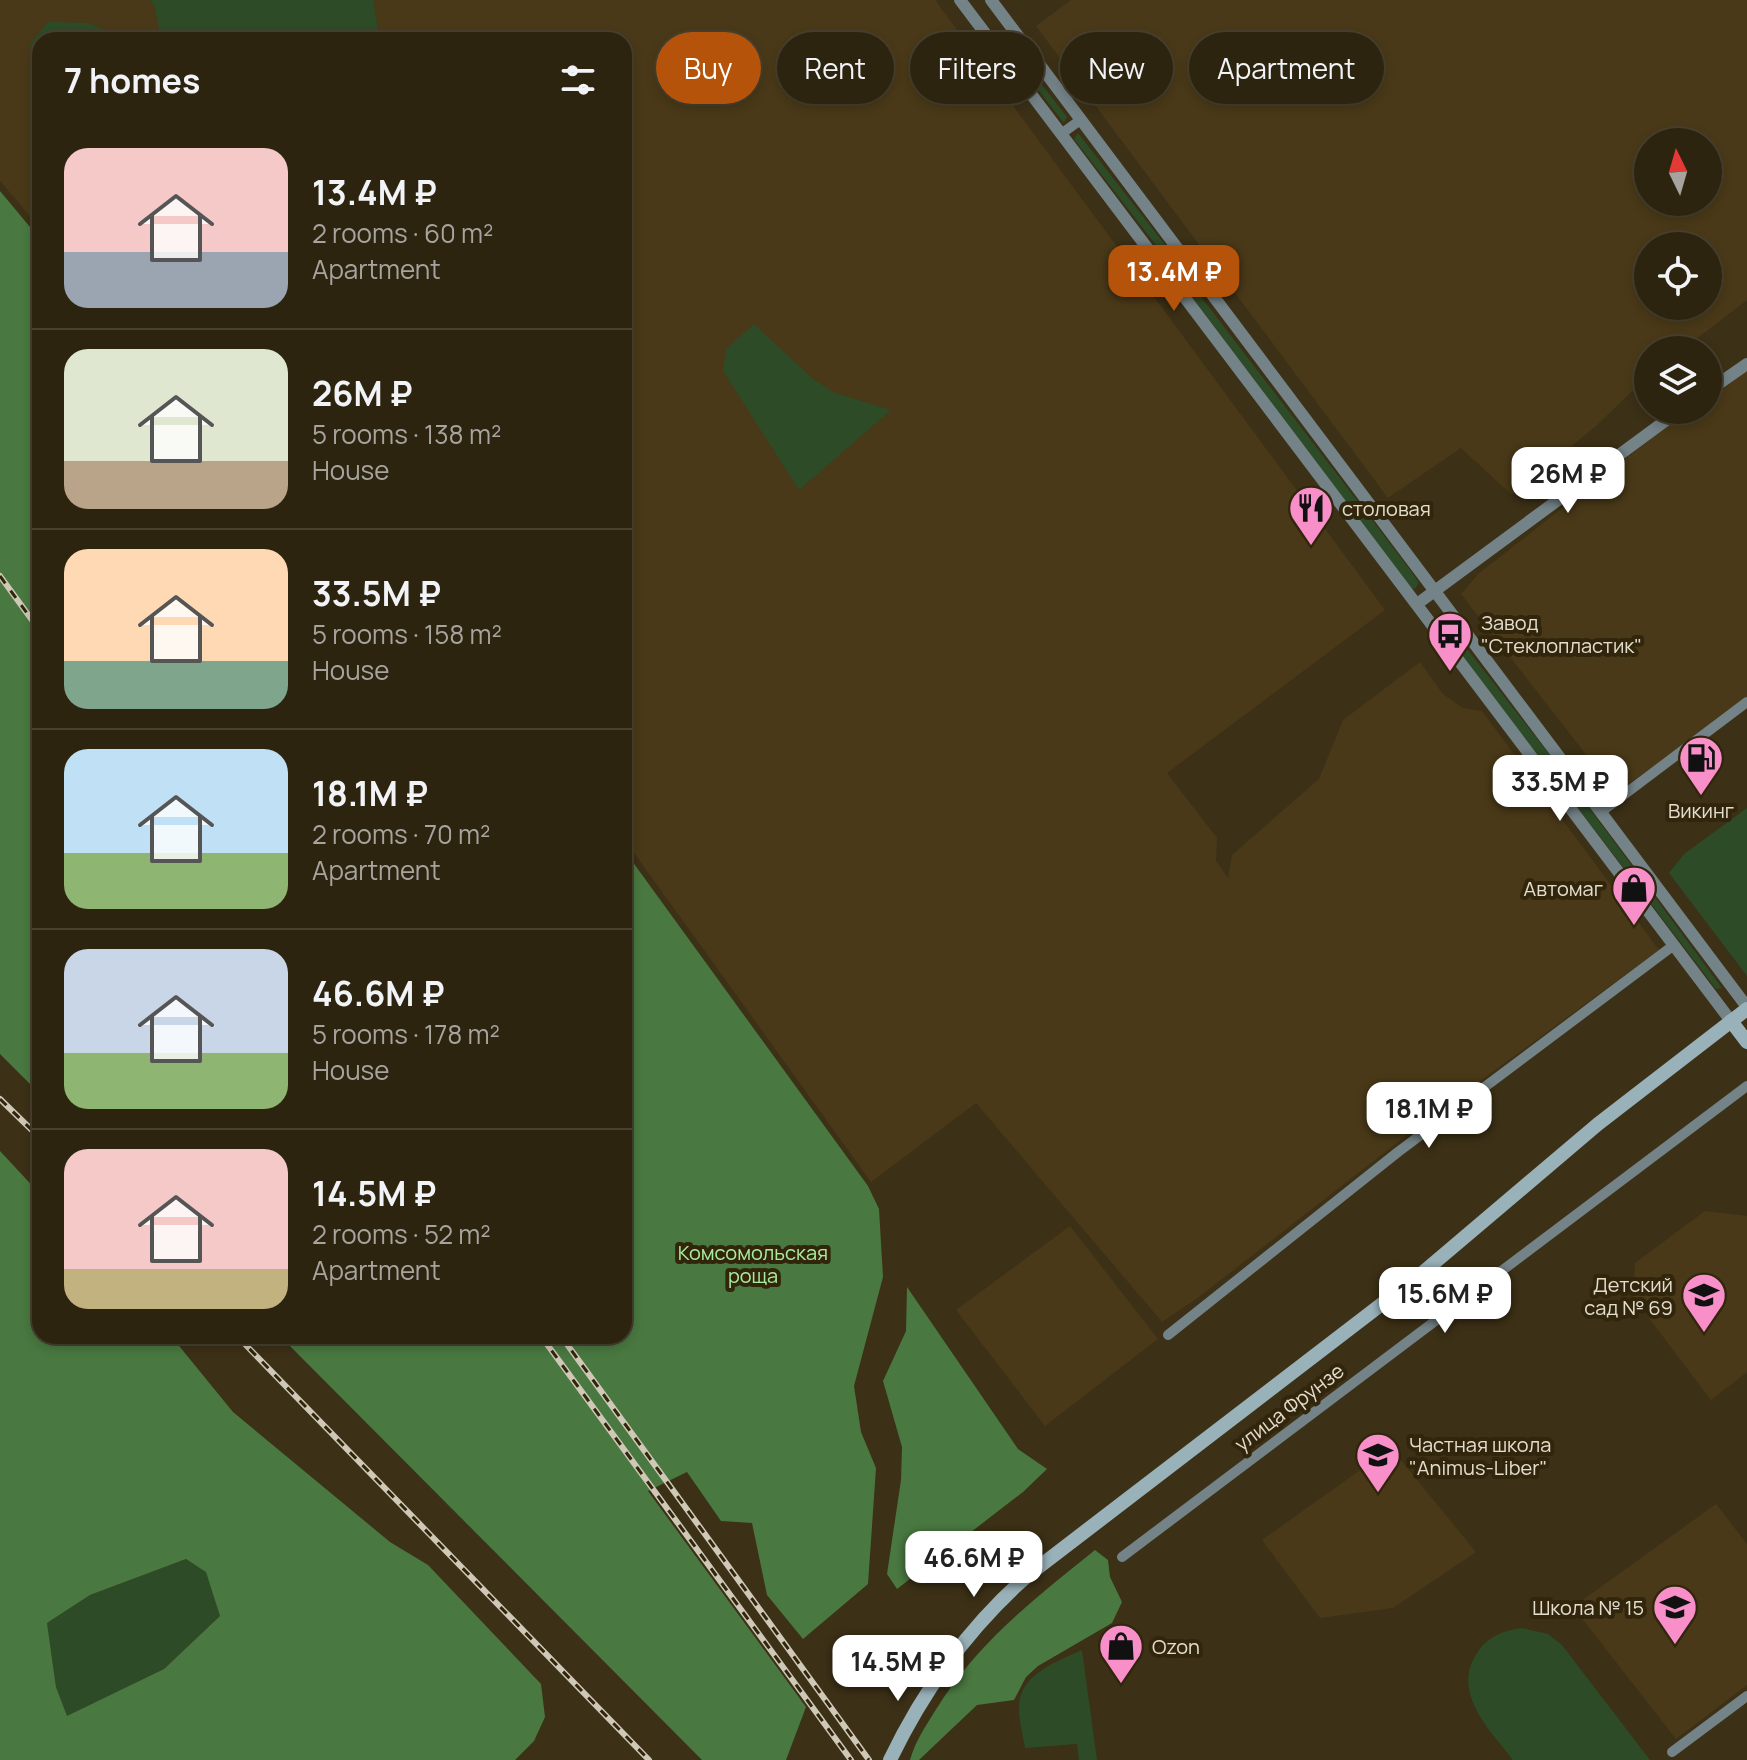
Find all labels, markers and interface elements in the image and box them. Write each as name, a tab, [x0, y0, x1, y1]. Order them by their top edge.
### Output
chip: Buy	[656, 32, 761, 104]
chip: Rent	[777, 32, 894, 104]
chip: Filters	[910, 32, 1044, 104]
chip: New	[1060, 32, 1173, 104]
chip: Apartment	[1189, 32, 1384, 104]
text: 7 homes	[64, 57, 200, 103]
icon: filters	[556, 58, 600, 102]
north arrow	[1634, 128, 1722, 216]
map controls	[1634, 128, 1722, 424]
text: 13.4M ₽	[312, 169, 437, 215]
icon: home	[128, 180, 224, 276]
text: 2 rooms · 60 m²	[312, 215, 494, 251]
button: locate	[1634, 232, 1722, 320]
pin: 13.4M ₽	[1100, 245, 1248, 313]
text: Apartment	[312, 251, 441, 287]
text: 13.4M ₽	[1126, 253, 1222, 289]
button: layers	[1634, 336, 1722, 424]
text: 26M ₽	[312, 370, 413, 416]
icon: home	[128, 381, 224, 477]
text: 5 rooms · 138 m²	[312, 416, 501, 452]
pin: 26M ₽	[1512, 447, 1624, 515]
text: House	[312, 452, 389, 488]
text: 26M ₽	[1530, 455, 1606, 491]
restaurant icon: столовая	[1287, 484, 1335, 547]
place label: столовая	[1342, 495, 1431, 522]
text: 33.5M ₽	[312, 570, 441, 616]
icon: home	[128, 581, 224, 677]
place label: Завод "Стеклопластик"	[1481, 609, 1642, 659]
bus stop icon: Завод "Стеклопластик"	[1426, 610, 1474, 673]
text: 5 rooms · 158 m²	[312, 616, 502, 652]
text: House	[312, 652, 389, 688]
fuel station icon: Викинг	[1677, 734, 1725, 797]
pin: 33.5M ₽	[1486, 755, 1634, 823]
text: 33.5M ₽	[1511, 763, 1609, 799]
text: 18.1M ₽	[312, 770, 428, 816]
icon: home	[128, 781, 224, 877]
place label: Викинг	[1668, 797, 1734, 824]
text: 2 rooms · 70 m²	[312, 816, 490, 852]
text: Apartment	[312, 852, 441, 888]
shop icon: Автомаг	[1610, 864, 1658, 927]
place label: Автомаг	[1524, 875, 1603, 902]
text: 46.6M ₽	[312, 970, 444, 1016]
icon: home	[128, 981, 224, 1077]
text: 5 rooms · 178 m²	[312, 1016, 500, 1052]
text: House	[312, 1052, 389, 1088]
pin: 18.1M ₽	[1355, 1082, 1503, 1150]
text: 18.1M ₽	[1385, 1090, 1473, 1126]
text: 14.5M ₽	[312, 1170, 436, 1216]
icon: home	[128, 1181, 224, 1277]
text: 2 rooms · 52 m²	[312, 1216, 491, 1252]
park label: Комсомольская роща	[678, 1239, 828, 1289]
text: Apartment	[312, 1252, 441, 1288]
pin: 15.6M ₽	[1371, 1267, 1519, 1335]
place label: Детский сад № 69	[1584, 1271, 1673, 1321]
school or university icon: Детский сад № 69	[1680, 1271, 1728, 1334]
text: 15.6M ₽	[1397, 1275, 1493, 1311]
street label: улица Фрунзе	[1229, 1357, 1349, 1457]
school or university icon: Частная школа "Animus-Liber"	[1354, 1431, 1402, 1494]
place label: Частная школа "Animus-Liber"	[1409, 1431, 1551, 1481]
pin: 46.6M ₽	[900, 1531, 1048, 1599]
text: 46.6M ₽	[923, 1539, 1025, 1575]
school or university icon: Школа № 15	[1651, 1583, 1699, 1646]
place label: Школа № 15	[1532, 1594, 1644, 1621]
shop icon: Ozon	[1097, 1622, 1145, 1685]
place label: Ozon	[1152, 1633, 1200, 1660]
pin: 14.5M ₽	[824, 1635, 972, 1703]
text: 14.5M ₽	[850, 1643, 946, 1679]

